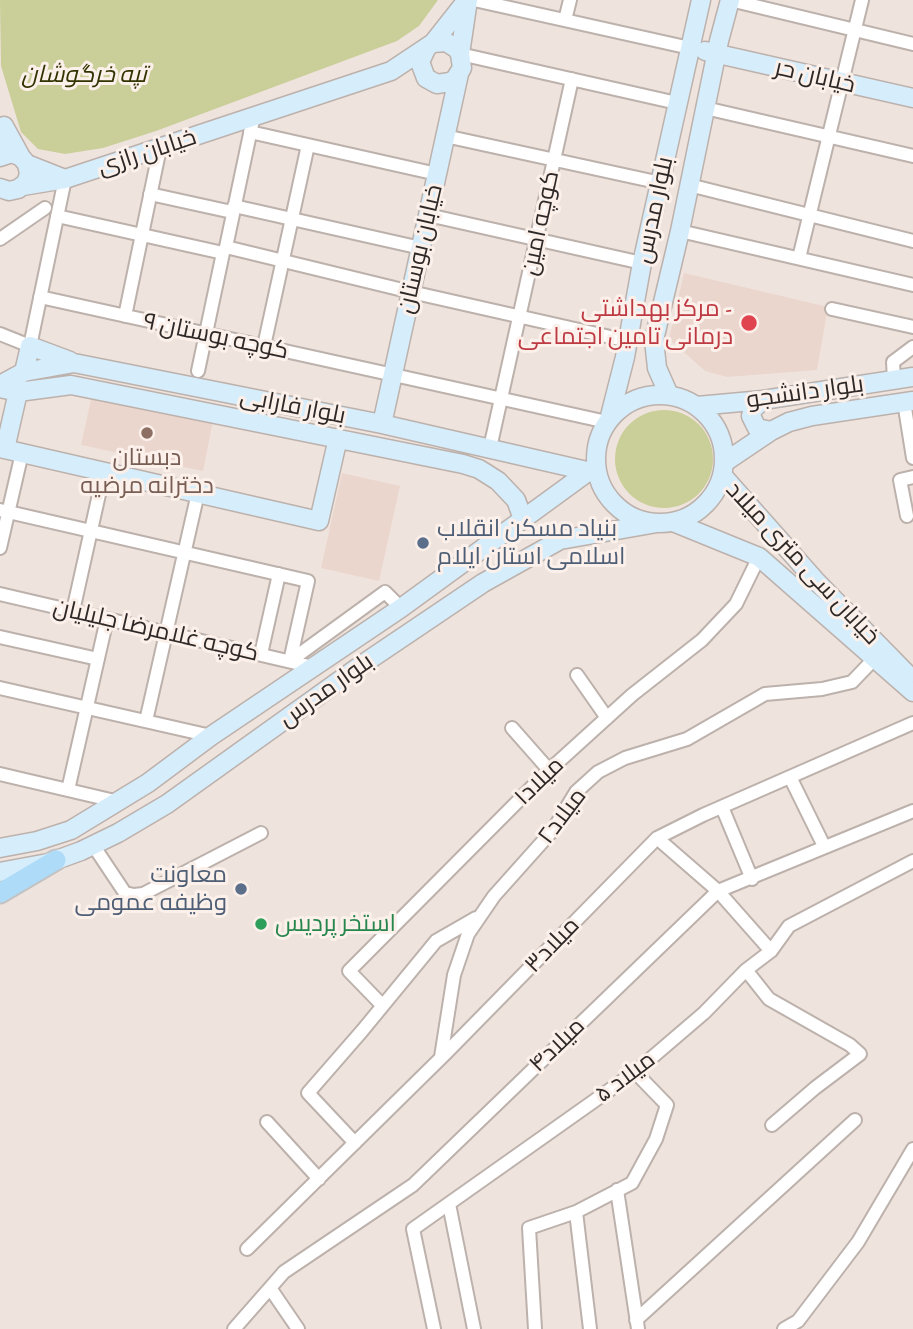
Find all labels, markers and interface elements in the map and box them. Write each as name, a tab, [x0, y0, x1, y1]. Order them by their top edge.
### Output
street label: خیابان حر	[772, 53, 858, 99]
park label: تپه خرگوشان	[21, 61, 147, 89]
street label: خیابان رازی	[94, 123, 200, 181]
street label: بلوار مدرس	[629, 154, 679, 266]
street label: کوچه امین	[515, 168, 565, 278]
street label: خیابان بوستان	[391, 182, 449, 316]
place label: مرکز بهداشتی - درمانی تامین اجتماعی	[518, 295, 733, 351]
street label: کوچه بوستان ۹	[141, 307, 291, 365]
marker: مرکز بهداشتی - درمانی تامین اجتماعی	[739, 313, 759, 333]
street label: بلوار دانشجو	[744, 370, 866, 414]
street label: بلوار فارابی	[238, 382, 348, 430]
marker: دبستان دخترانه مرضیه	[139, 425, 155, 441]
place label: دبستان دخترانه مرضیه	[80, 444, 214, 500]
street label: خیابان سی متری میلاد	[720, 475, 886, 651]
place label: بنیاد مسکن انقلاب اسلامی استان ایلام	[437, 515, 625, 571]
marker: بنیاد مسکن انقلاب اسلامی استان ایلام	[415, 535, 431, 551]
street label: کوچه غلامرضا جلیلیان	[50, 592, 262, 668]
street label: بلوار مدرس	[273, 647, 379, 733]
street label: میلاد۱	[508, 751, 570, 811]
street label: میلاد۲	[532, 782, 592, 850]
place label: معاونت وظیفه عمومی	[74, 861, 227, 917]
marker: معاونت وظیفه عمومی	[233, 881, 249, 897]
place label: استخر پردیس	[275, 910, 396, 938]
street label: میلاد۳	[519, 911, 585, 979]
marker: استخر پردیس	[253, 916, 269, 932]
street label: میلاد۴	[523, 1012, 591, 1078]
street label: میلاد ۵	[589, 1045, 661, 1109]

